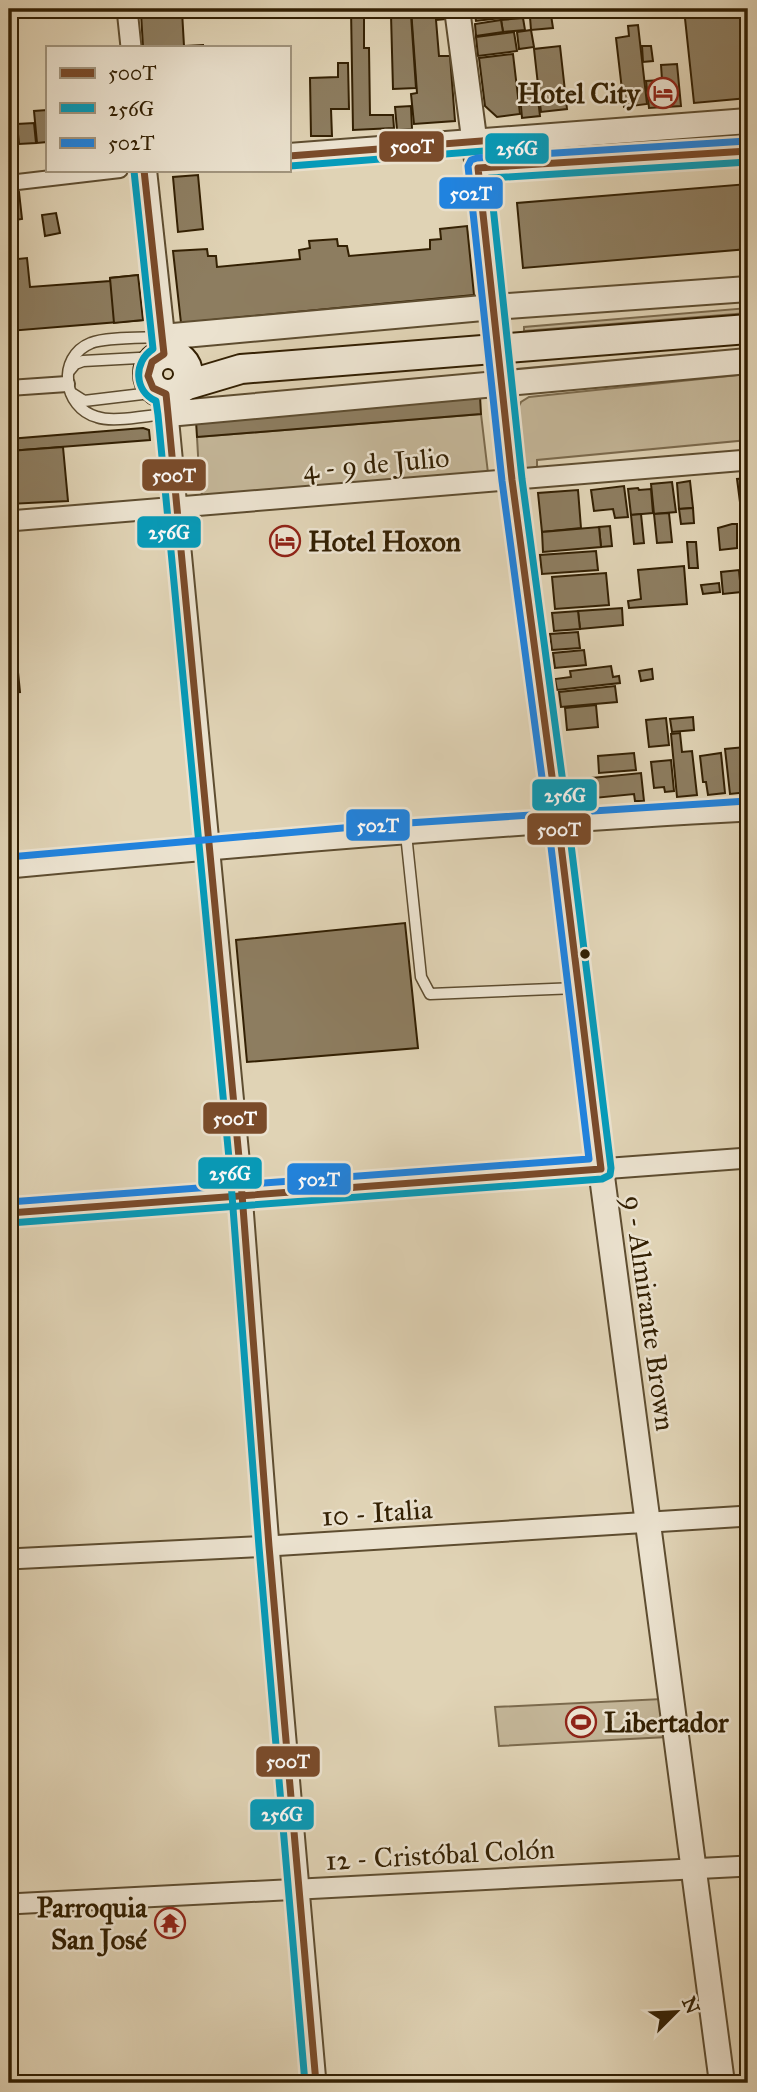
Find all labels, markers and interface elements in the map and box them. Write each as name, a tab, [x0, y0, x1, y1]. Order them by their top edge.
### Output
legend	[46, 46, 290, 172]
text: 500T	[108, 60, 157, 86]
place label: Hotel City	[517, 76, 641, 111]
hotel icon: Hotel City	[646, 76, 680, 110]
text: 256G	[108, 96, 154, 122]
text: 502T	[108, 130, 155, 156]
line badge: 500T	[378, 130, 445, 163]
line badge: 256G	[484, 132, 550, 165]
text: 500T	[390, 135, 434, 158]
text: 256G	[496, 137, 538, 160]
line badge: 502T	[438, 176, 504, 210]
text: 502T	[450, 182, 492, 205]
street label: 4 - 9 de Julio	[301, 440, 451, 487]
line badge: 500T	[141, 458, 207, 492]
text: 500T	[152, 464, 196, 487]
line badge: 256G	[136, 515, 202, 549]
text: 256G	[148, 521, 190, 544]
hotel icon: Hotel Hoxon	[268, 524, 302, 558]
place label: Hotel Hoxon	[308, 524, 461, 559]
line badge: 256G	[531, 778, 598, 812]
text: 256G	[544, 784, 586, 807]
line badge: 502T	[345, 808, 411, 842]
line badge: 500T	[526, 812, 592, 846]
text: 502T	[357, 814, 399, 837]
text: 500T	[537, 818, 581, 841]
unlabelled marker	[578, 947, 592, 961]
line badge: 500T	[202, 1101, 268, 1135]
text: 500T	[213, 1107, 257, 1130]
line badge: 256G	[197, 1156, 263, 1190]
text: 256G	[209, 1162, 251, 1185]
line badge: 502T	[286, 1162, 352, 1196]
text: 502T	[298, 1168, 340, 1191]
street label: 9 - Almirante Brown	[616, 1193, 683, 1433]
street label: 10 - Italia	[320, 1491, 434, 1534]
sports icon: Libertador	[564, 1705, 598, 1739]
place label: Libertador	[604, 1705, 729, 1740]
line badge: 500T	[255, 1745, 321, 1778]
text: 500T	[266, 1750, 310, 1773]
line badge: 256G	[249, 1798, 315, 1831]
text: 256G	[261, 1803, 303, 1826]
street label: 12 - Cristóbal Colón	[325, 1831, 555, 1878]
place label: Parroquia San José	[37, 1890, 148, 1957]
temple icon: Parroquia San José	[153, 1906, 187, 1940]
north arrow	[642, 1976, 712, 2046]
text: N	[677, 1993, 705, 2017]

